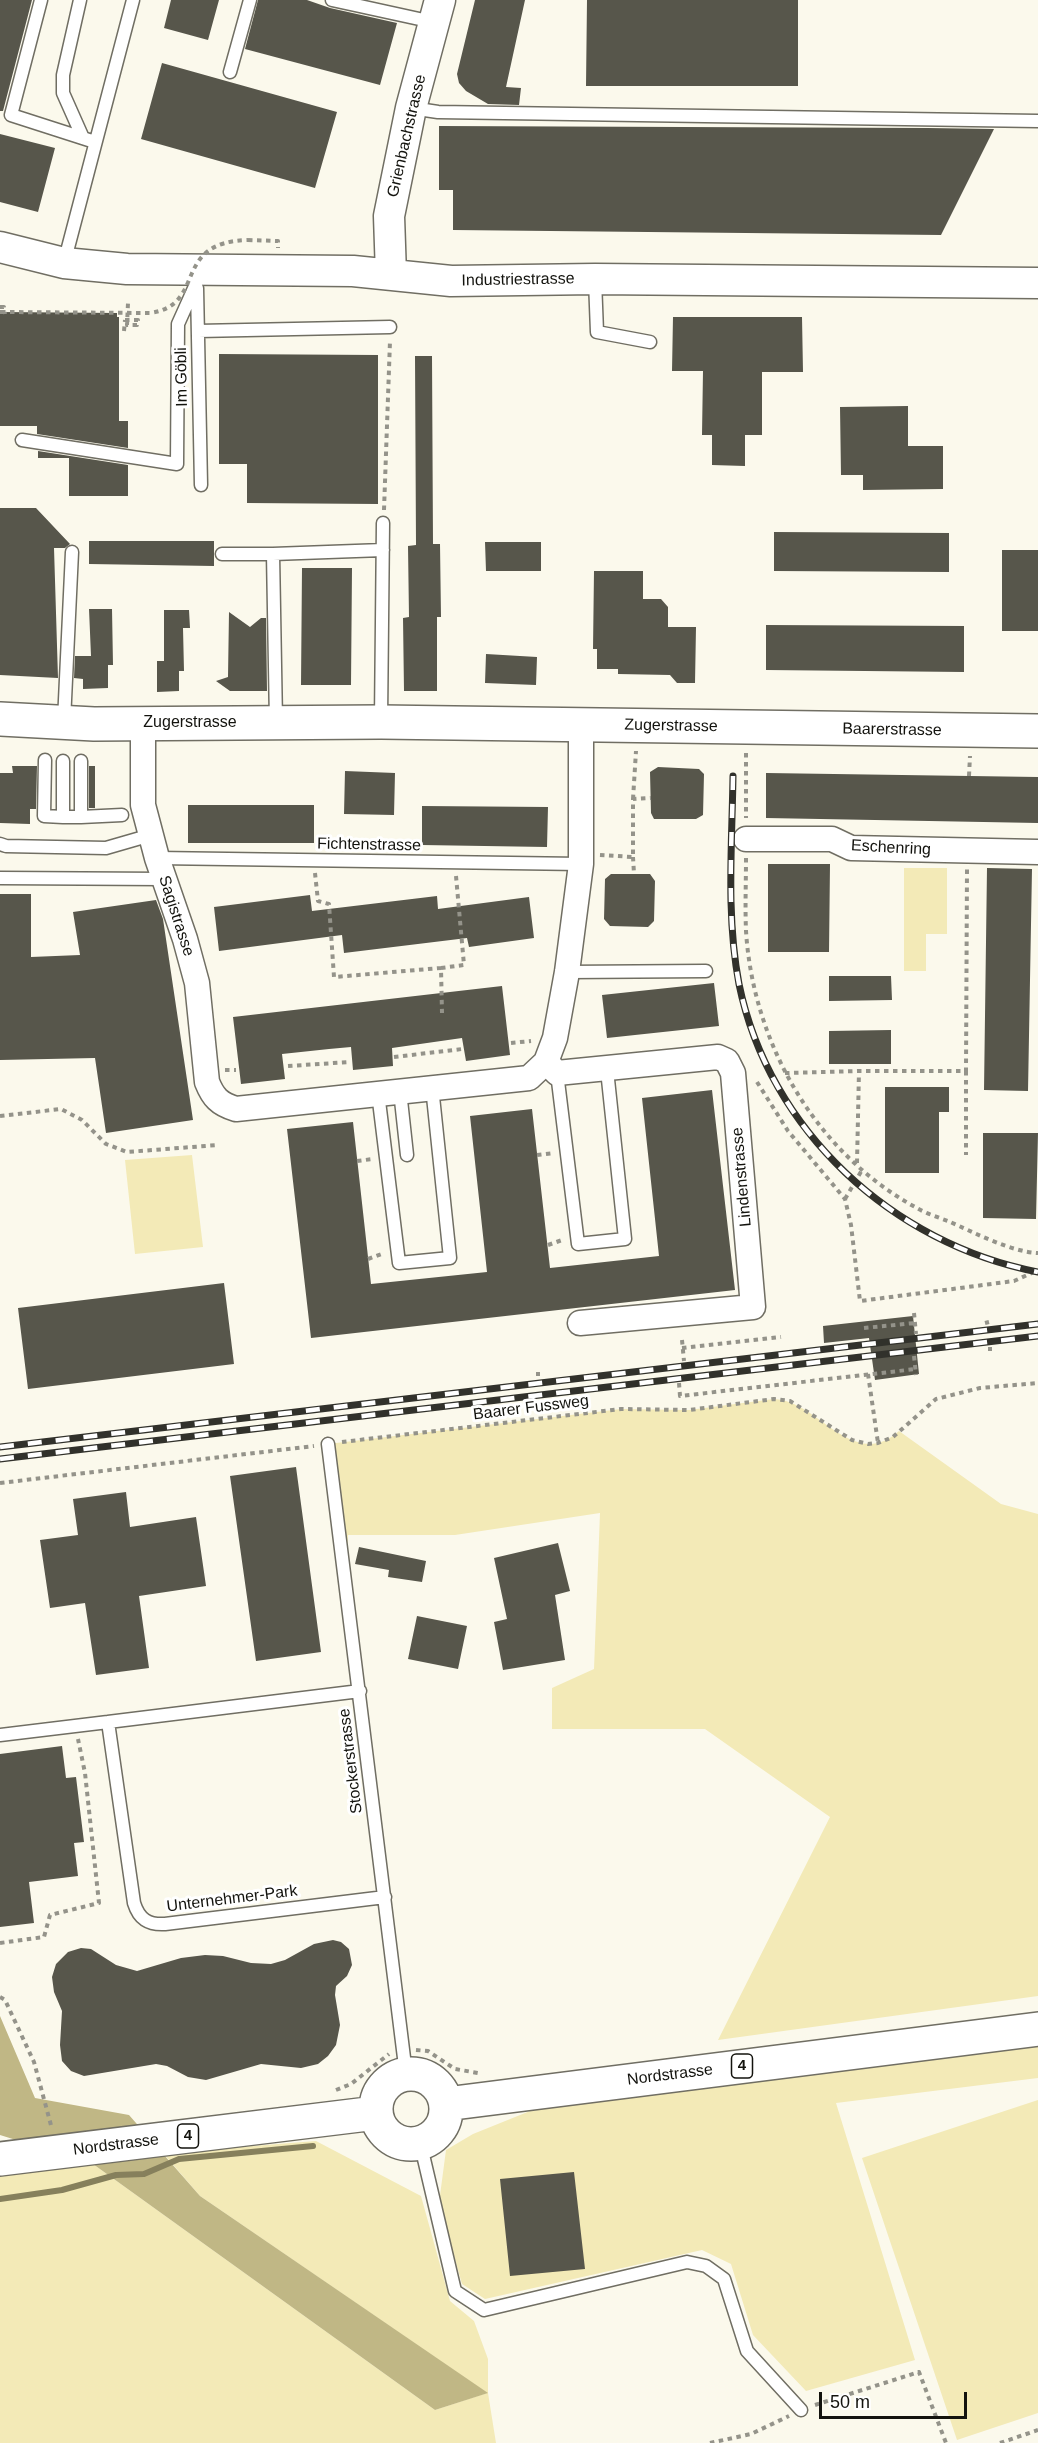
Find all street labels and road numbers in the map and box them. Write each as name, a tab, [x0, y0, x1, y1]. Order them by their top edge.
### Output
street label: Grienbachstrasse	[384, 73, 430, 199]
street label: Industriestrasse	[461, 269, 575, 291]
street label: Im Göbli	[172, 347, 192, 407]
street label: Zugerstrasse	[143, 713, 237, 733]
street label: Zugerstrasse	[624, 716, 718, 736]
street label: Baarerstrasse	[842, 720, 942, 740]
street label: Fichtenstrasse	[317, 834, 421, 856]
street label: Eschenring	[851, 836, 931, 860]
street label: Sagistrasse	[154, 873, 198, 959]
street label: Lindenstrasse	[728, 1127, 756, 1227]
street label: Baarer Fussweg	[472, 1391, 590, 1425]
street label: Stockerstrasse	[335, 1707, 367, 1815]
street label: Unternehmer-Park	[166, 1881, 298, 1917]
road number: 4	[732, 2054, 752, 2078]
street label: Nordstrasse	[626, 2060, 714, 2090]
road number: 4	[178, 2124, 198, 2148]
street label: Nordstrasse	[72, 2130, 160, 2160]

